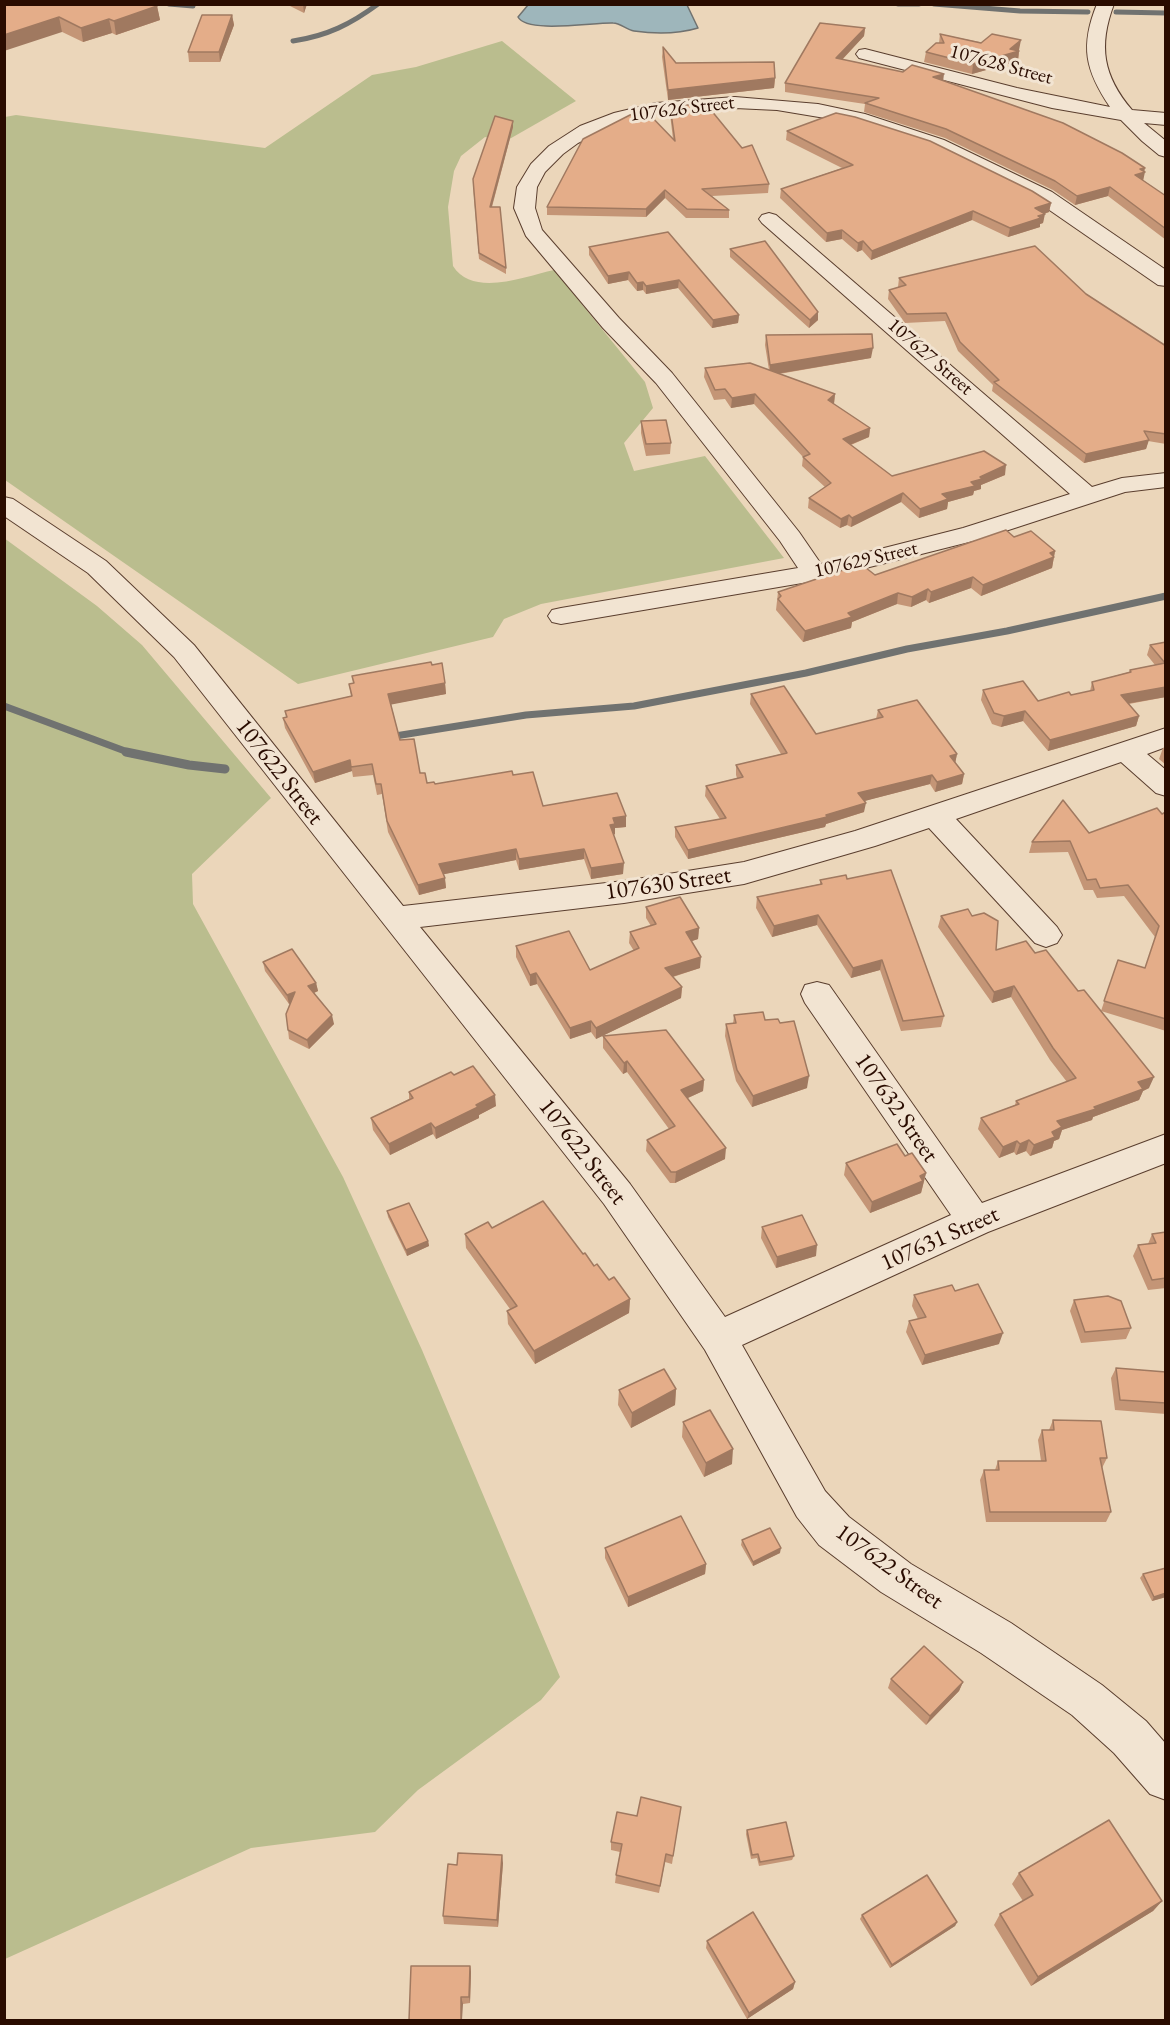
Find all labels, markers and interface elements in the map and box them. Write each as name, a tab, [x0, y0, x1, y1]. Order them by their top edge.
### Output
street label: 107628 Street	[947, 40, 1055, 90]
street label: 107626 Street	[628, 91, 736, 127]
street label: 107627 Street	[882, 313, 978, 401]
street label: 107629 Street	[812, 536, 920, 584]
street label: 107622 Street	[229, 713, 329, 831]
street label: 107630 Street	[603, 861, 733, 907]
street label: 107632 Street	[848, 1048, 944, 1168]
street label: 107622 Street	[532, 1093, 632, 1211]
street label: 107631 Street	[876, 1200, 1004, 1278]
street label: 107622 Street	[829, 1518, 949, 1616]

